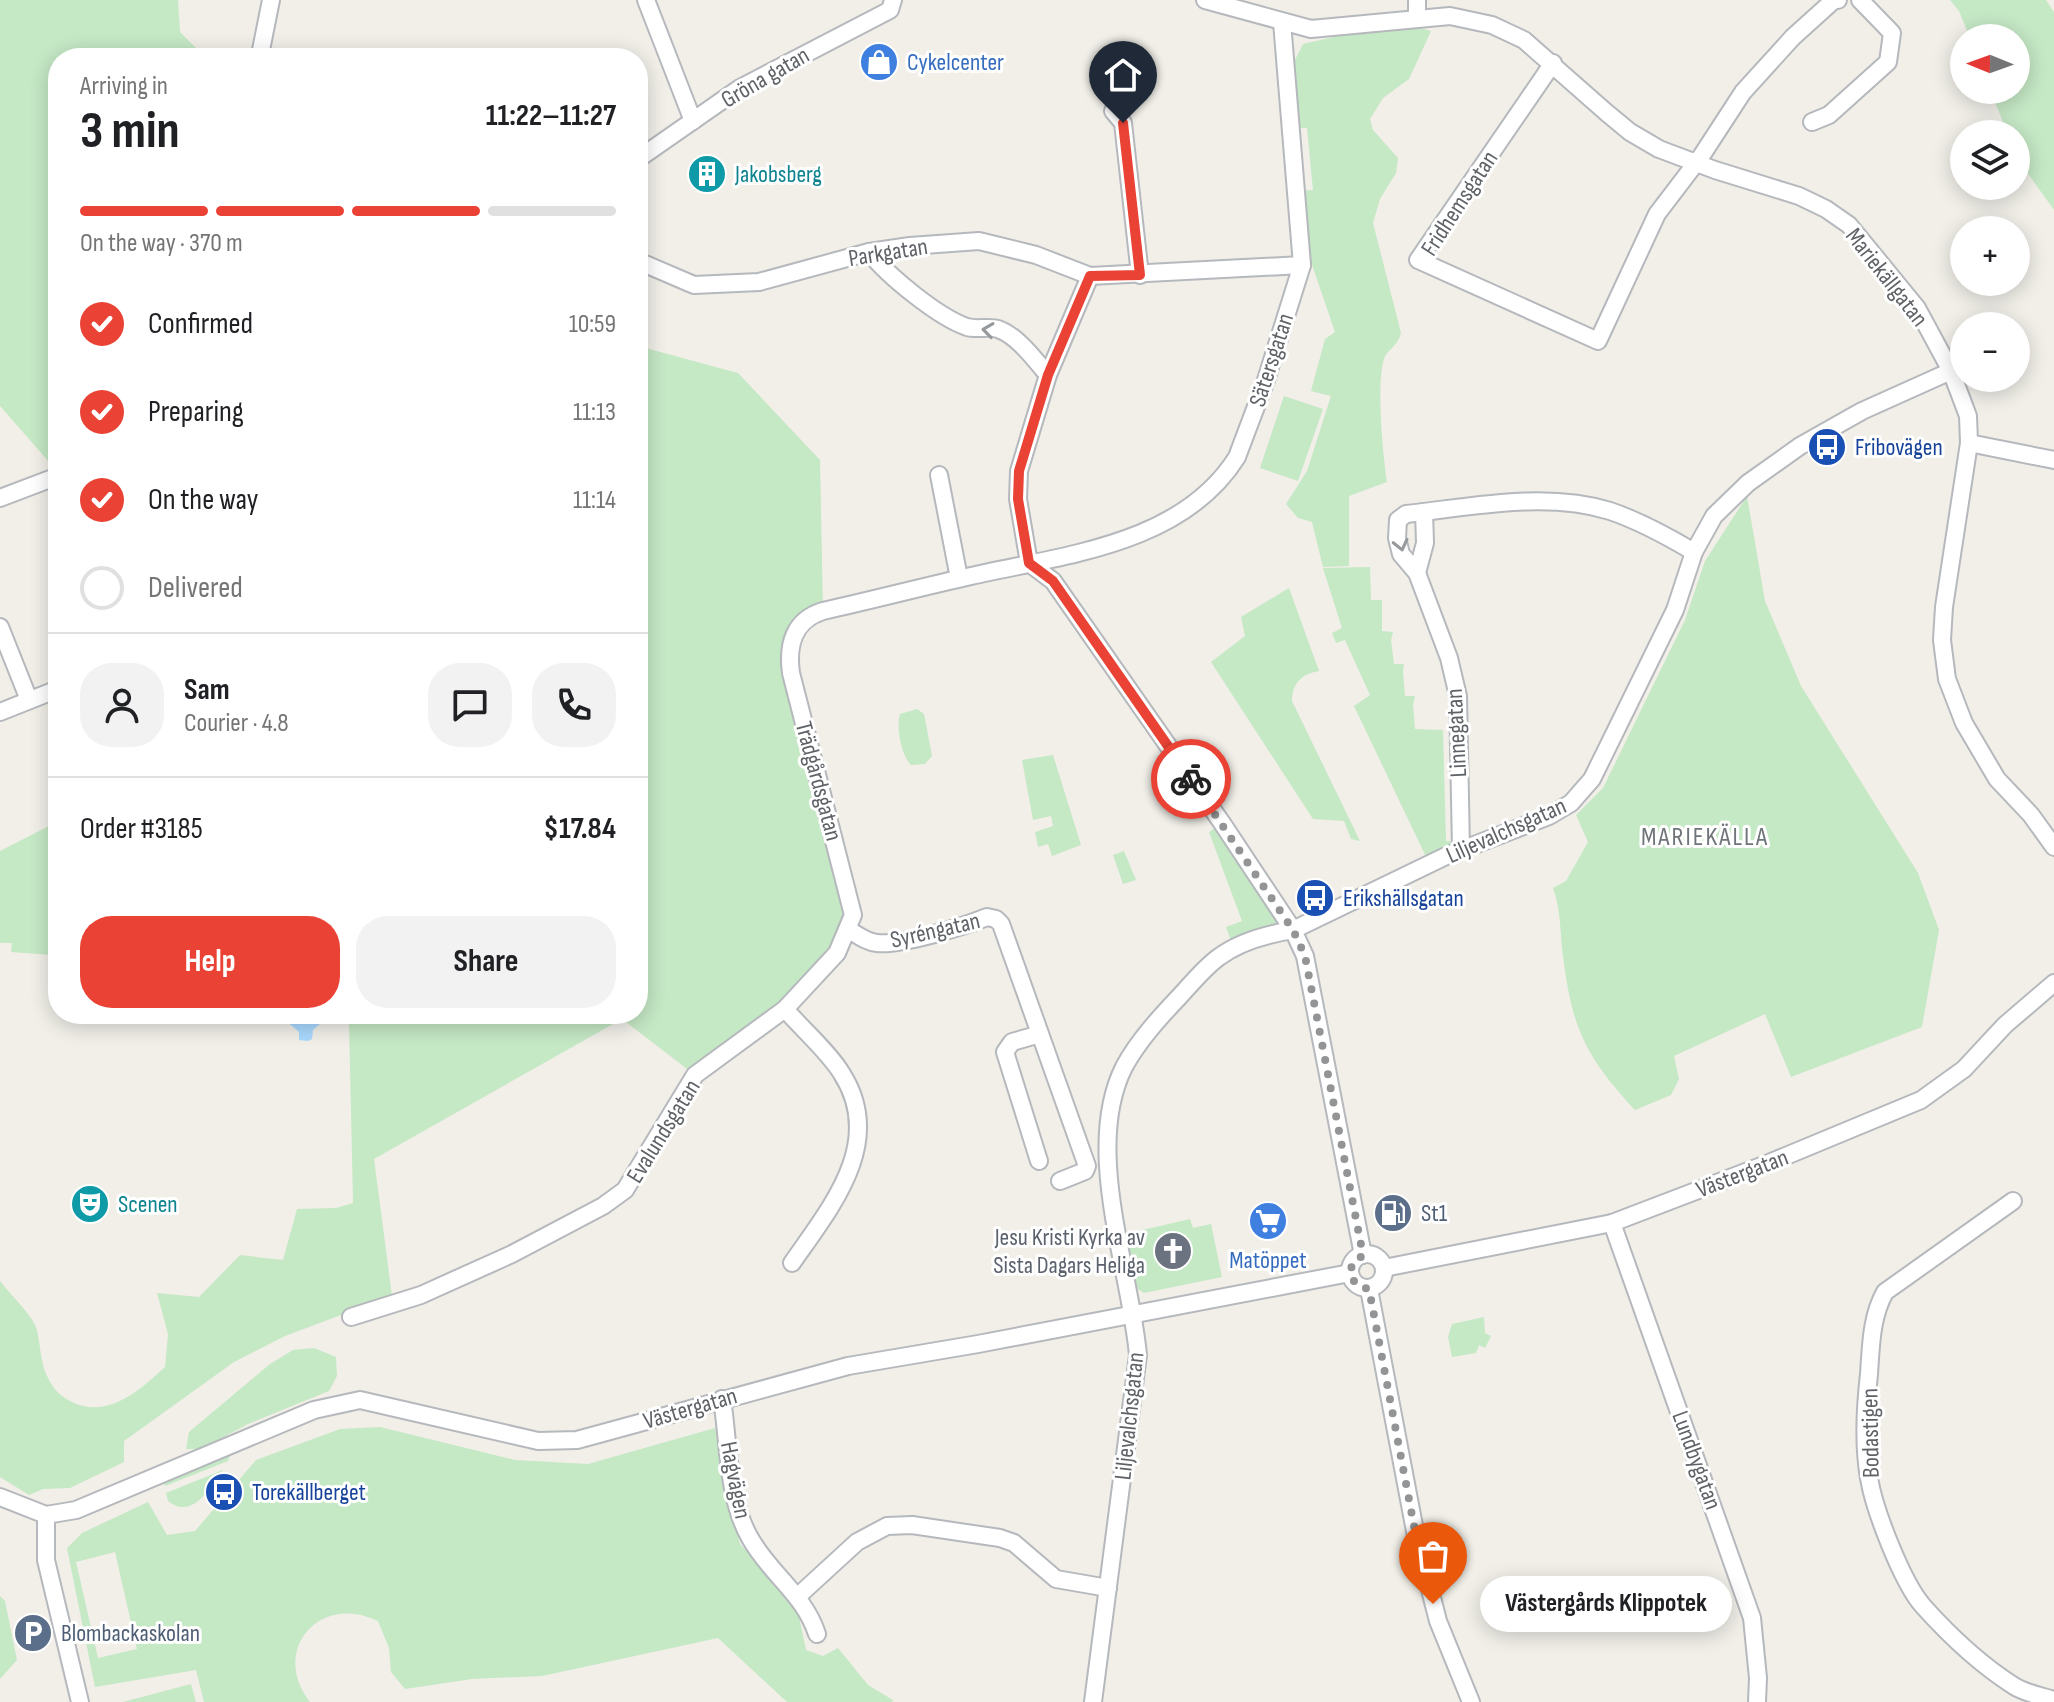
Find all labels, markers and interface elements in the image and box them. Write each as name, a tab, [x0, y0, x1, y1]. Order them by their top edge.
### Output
north arrow	[1950, 24, 2030, 104]
map controls	[1950, 24, 2030, 392]
street label: Gröna gatan	[716, 41, 815, 114]
shop icon: Cykelcenter	[858, 41, 900, 83]
pin	[1089, 41, 1157, 123]
place label: Cykelcenter	[907, 48, 1004, 77]
icon: home	[1101, 53, 1145, 97]
text: Arriving in	[80, 71, 168, 102]
text: 11:22–11:27	[486, 98, 616, 134]
text: 3 min	[80, 100, 180, 163]
button: layers	[1950, 120, 2030, 200]
street label: Fridhemsgatan	[1415, 145, 1504, 261]
building icon: Jakobsberg	[686, 153, 728, 195]
place label: Jakobsberg	[734, 160, 822, 189]
button: +	[1950, 216, 2030, 296]
street label: Mariekällgatan	[1839, 222, 1934, 332]
text: On the way · 370 m	[80, 228, 243, 259]
street label: Parkgatan	[846, 232, 930, 273]
icon: check	[80, 302, 124, 346]
text: Confirmed	[148, 306, 253, 342]
text: 10:59	[569, 309, 616, 340]
street label: Sätersgatan	[1243, 310, 1300, 411]
button: −	[1950, 312, 2030, 392]
one-way arrow	[981, 321, 994, 338]
icon: check	[80, 390, 124, 434]
text: Preparing	[148, 394, 244, 430]
text: 11:13	[573, 397, 616, 428]
bus stop icon: Fribovägen	[1806, 426, 1848, 468]
place label: Fribovägen	[1855, 433, 1943, 462]
icon: check	[80, 478, 124, 522]
text: On the way	[148, 482, 258, 518]
text: 11:14	[573, 485, 616, 516]
one-way arrow	[1391, 538, 1408, 551]
text: Delivered	[148, 570, 243, 606]
button: person	[80, 663, 164, 747]
button: chat	[428, 663, 512, 747]
button: phone	[532, 663, 616, 747]
text: Sam	[184, 672, 230, 708]
street label: Linnegatan	[1440, 688, 1473, 778]
text: Courier · 4.8	[184, 708, 289, 739]
street label: Trädgårdsgatan	[789, 718, 848, 844]
courier	[1151, 739, 1231, 819]
icon: bike	[1169, 757, 1213, 801]
street label: Liljevalchsgatan	[1442, 791, 1571, 870]
text: Order #3185	[80, 811, 203, 847]
text: $17.84	[544, 811, 616, 847]
district label: MARIEKÄLLA	[1641, 822, 1769, 853]
bus stop icon: Erikshällsgatan	[1294, 877, 1336, 919]
place label: Erikshällsgatan	[1343, 884, 1464, 913]
street label: Syréngatan	[887, 906, 983, 955]
button: Help	[80, 916, 340, 1008]
button: Share	[356, 916, 616, 1008]
street label: Evalundsgatan	[620, 1074, 707, 1188]
street label: Västergatan	[1692, 1143, 1792, 1204]
theatre icon: Scenen	[69, 1183, 111, 1225]
place label: Scenen	[118, 1190, 178, 1219]
fuel station icon: St1	[1372, 1192, 1414, 1234]
place label: St1	[1421, 1199, 1448, 1228]
supermarket icon: Matöppet	[1247, 1200, 1289, 1242]
place label: Jesu Kristi Kyrka av Sista Dagars Heliga	[993, 1223, 1145, 1280]
church icon: Jesu Kristi Kyrka av Sista Dagars Heliga	[1152, 1230, 1194, 1272]
place label: Matöppet	[1229, 1246, 1307, 1275]
street label: Liljevalchsgatan	[1108, 1351, 1151, 1481]
street label: Västergatan	[640, 1381, 740, 1436]
street label: Bodastigen	[1855, 1388, 1886, 1478]
street label: Lundbygatan	[1665, 1407, 1728, 1513]
street label: Hagvägen	[714, 1439, 757, 1521]
bus stop icon: Torekällberget	[203, 1471, 245, 1513]
place label: Torekällberget	[252, 1478, 366, 1507]
pin	[1399, 1522, 1467, 1604]
icon: bag	[1411, 1534, 1455, 1578]
callout: Västergårds Klippotek	[1481, 1576, 1733, 1632]
text: Västergårds Klippotek	[1505, 1588, 1707, 1619]
parking icon: Blombackaskolan	[12, 1612, 54, 1654]
place label: Blombackaskolan	[61, 1619, 200, 1648]

